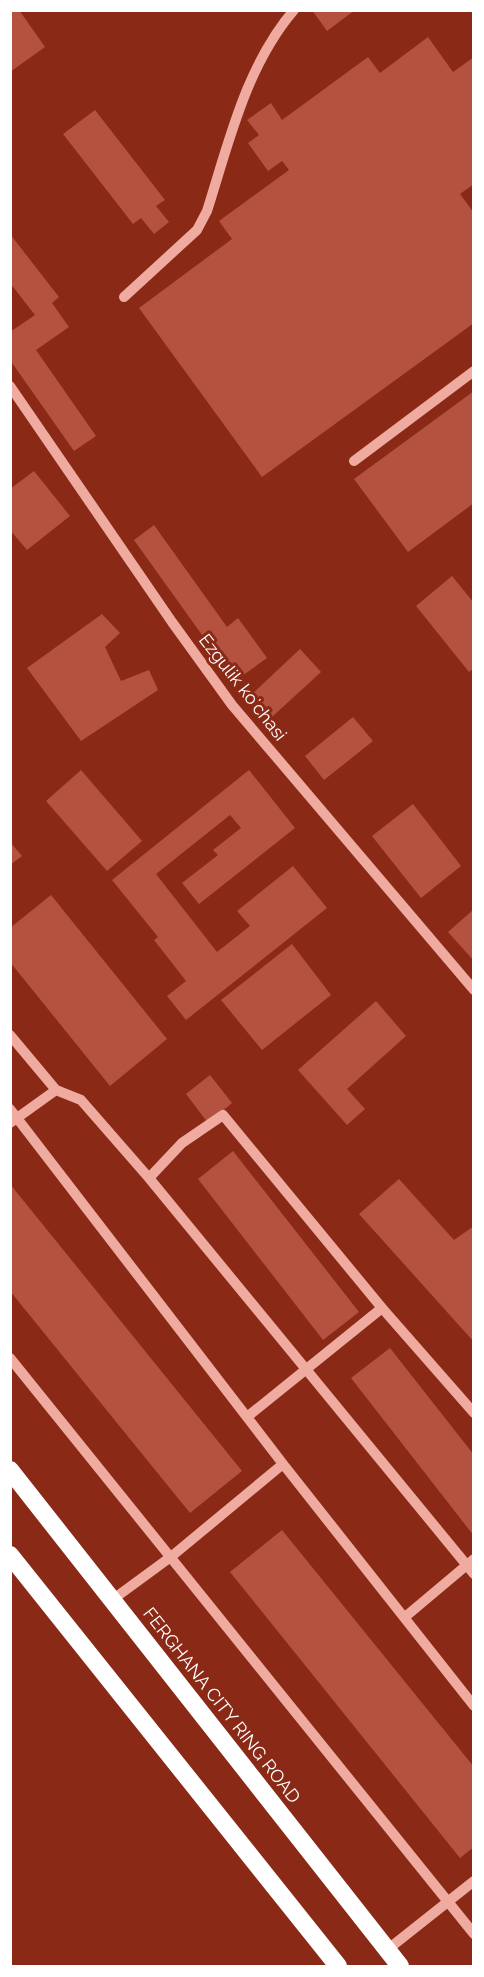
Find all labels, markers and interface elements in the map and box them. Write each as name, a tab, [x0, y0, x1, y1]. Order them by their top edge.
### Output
street label: Ezgulik koʻchasi	[195, 629, 291, 745]
street label: FERGHANA CITY RING ROAD	[139, 1603, 305, 1807]

